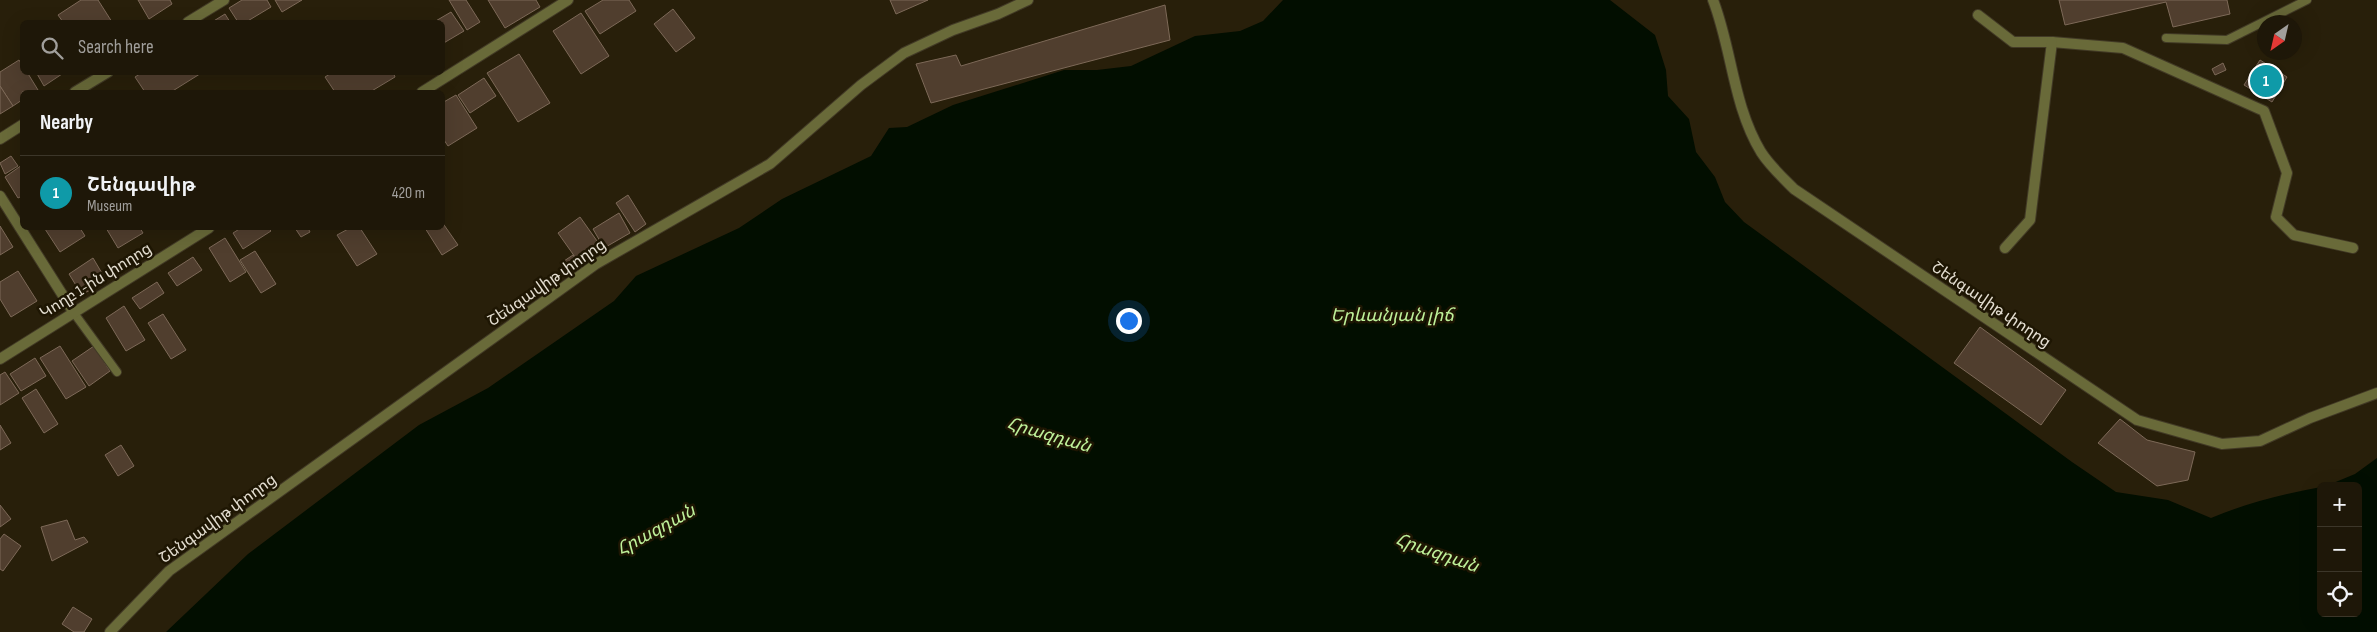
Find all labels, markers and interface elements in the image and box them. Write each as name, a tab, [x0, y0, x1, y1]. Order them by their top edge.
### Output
north arrow	[2257, 15, 2302, 60]
search box	[20, 20, 445, 75]
icon: search	[38, 34, 66, 62]
text: Search here	[78, 36, 154, 59]
pin: 1	[2250, 62, 2282, 100]
text: Nearby	[40, 110, 93, 135]
text: Շենգավիթ	[87, 174, 196, 197]
text: 1	[53, 184, 59, 203]
text: 420 m	[392, 184, 425, 203]
text: Museum	[87, 197, 132, 216]
street label: Շենգավիթ փողոց	[484, 235, 610, 331]
street label: Կողբ 1-ին փողոց	[37, 239, 155, 323]
street label: Շենգավիթ փողոց	[1928, 258, 2054, 352]
water label: Երևանյան լիճ	[1330, 305, 1456, 326]
your location	[1116, 308, 1142, 334]
water label: Հրազդան	[1005, 413, 1094, 457]
street label: Շենգավիթ փողոց	[156, 470, 280, 568]
map controls	[2317, 482, 2362, 617]
button: +	[2317, 482, 2362, 527]
water label: Հրազդան	[613, 499, 700, 560]
button: −	[2317, 527, 2362, 572]
water label: Հրազդան	[1393, 529, 1482, 577]
button: locate	[2317, 572, 2362, 617]

